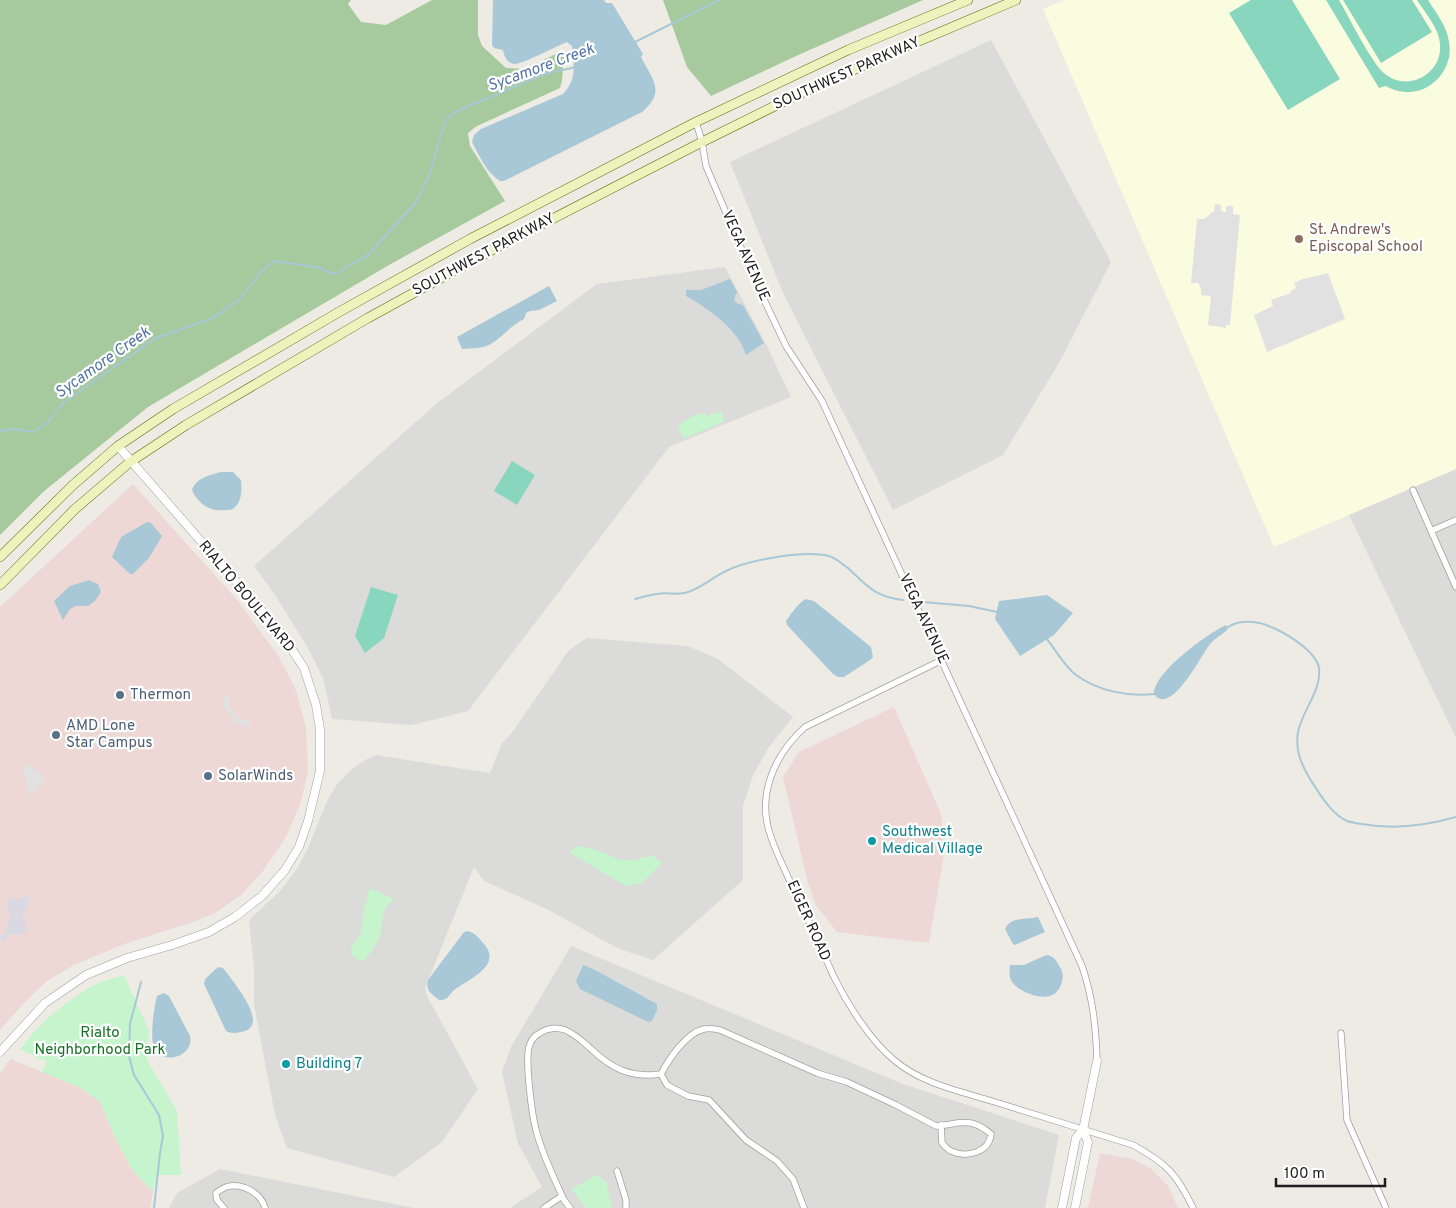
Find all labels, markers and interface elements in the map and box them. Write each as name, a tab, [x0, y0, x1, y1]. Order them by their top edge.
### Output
street label: SOUTHWEST PARKWAY	[771, 33, 924, 115]
water label: Sycamore Creek	[485, 39, 598, 97]
street label: VEGA AVENUE	[716, 208, 774, 304]
street label: SOUTHWEST PARKWAY	[409, 209, 559, 301]
place label: St. Andrew's Episcopal School	[1309, 221, 1423, 257]
marker: St. Andrew's Episcopal School	[1293, 233, 1305, 245]
water label: Sycamore Creek	[51, 322, 155, 403]
street label: RIALTO BOULEVARD	[194, 537, 298, 657]
street label: VEGA AVENUE	[894, 571, 952, 667]
place label: Thermon	[130, 686, 191, 705]
marker: Thermon	[114, 689, 126, 701]
place label: AMD Lone Star Campus	[66, 717, 152, 753]
marker: AMD Lone Star Campus	[50, 729, 62, 741]
place label: SolarWinds	[218, 767, 293, 786]
marker: SolarWinds	[202, 770, 214, 782]
place label: Southwest Medical Village	[882, 823, 983, 859]
marker: Southwest Medical Village	[866, 835, 878, 847]
street label: EIGER ROAD	[782, 878, 834, 964]
park label: Rialto Neighborhood Park	[35, 1024, 166, 1060]
place label: Building 7	[296, 1055, 362, 1074]
marker: Building 7	[280, 1058, 292, 1070]
scale bar	[1276, 1156, 1385, 1188]
text: 100 m	[1284, 1165, 1325, 1184]

